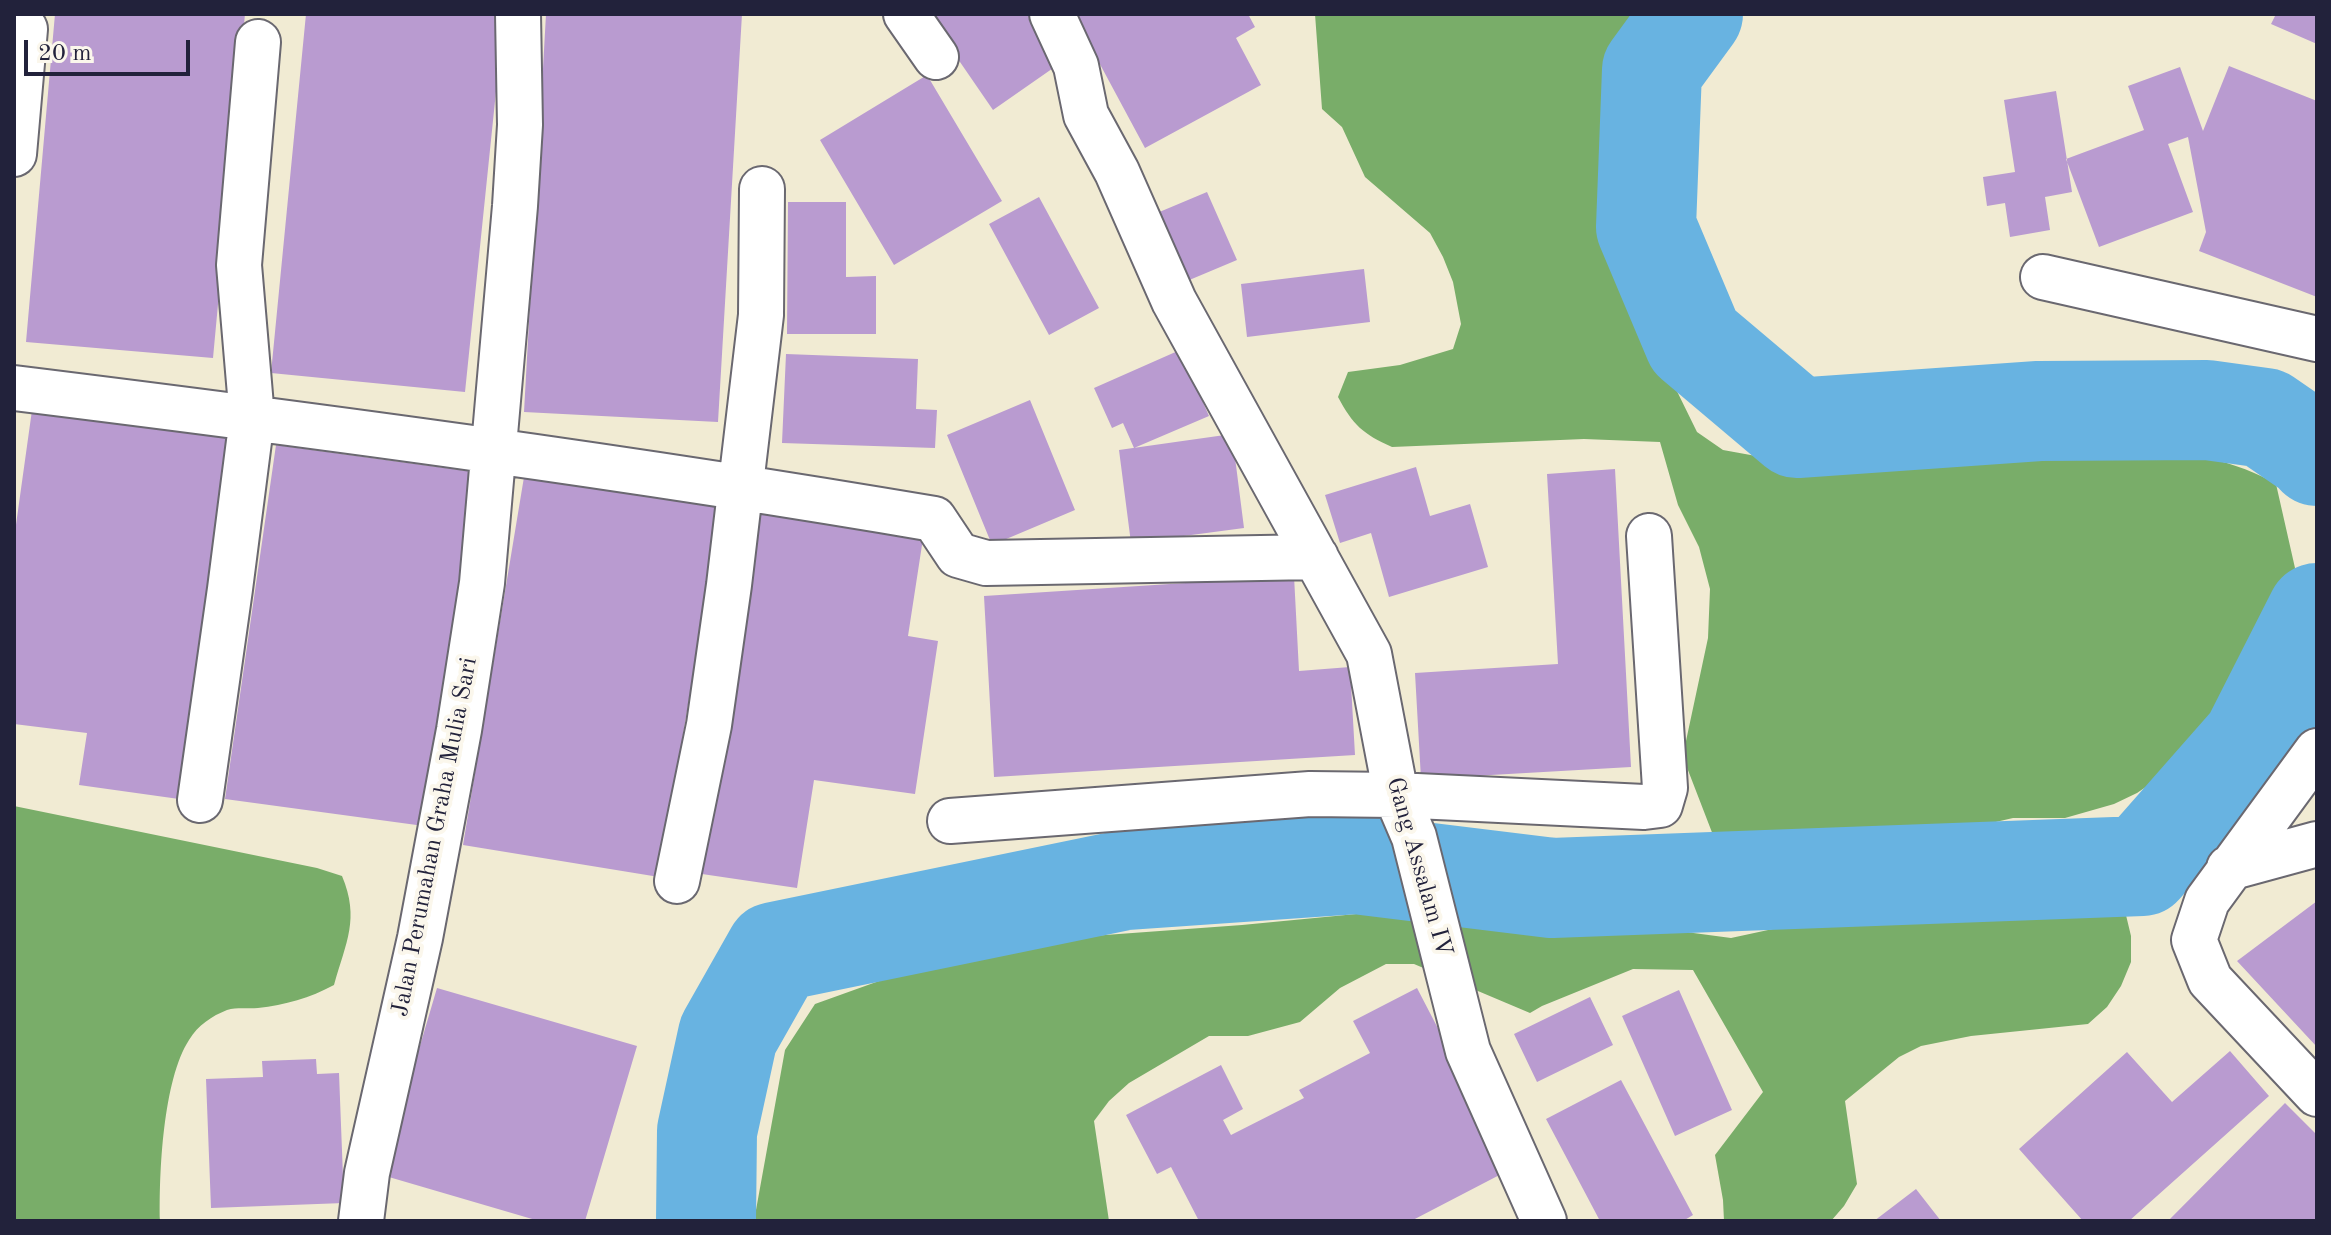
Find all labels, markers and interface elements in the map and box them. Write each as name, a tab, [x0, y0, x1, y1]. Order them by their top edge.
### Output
scale bar	[28, 24, 194, 74]
text: 20 m	[38, 42, 92, 66]
street label: Jalan Perumahan Graha Mulia Sari	[386, 655, 484, 1019]
street label: Gang Assalam IV	[1380, 774, 1458, 960]

